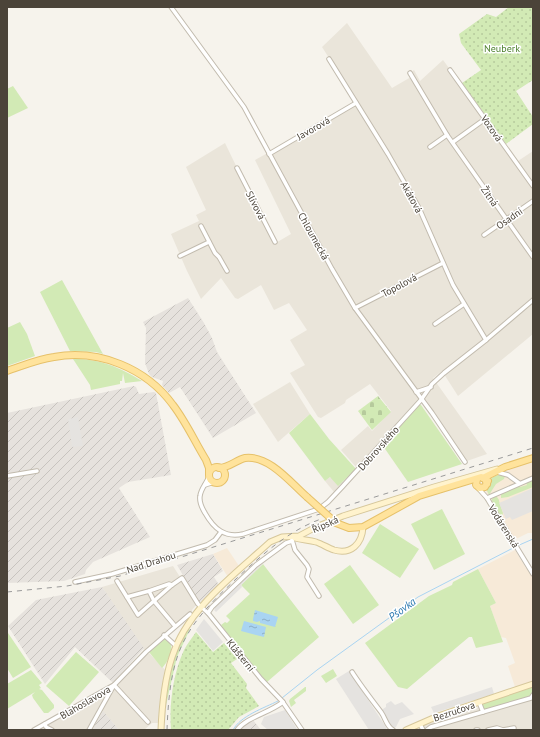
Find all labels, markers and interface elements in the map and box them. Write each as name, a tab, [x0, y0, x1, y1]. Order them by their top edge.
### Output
park label: Neuberk	[484, 42, 520, 55]
street label: Vozová	[477, 112, 505, 144]
street label: Javorová	[293, 114, 332, 144]
street label: Akátová	[398, 179, 425, 215]
street label: Žitná	[478, 184, 501, 209]
street label: Slívová	[243, 189, 268, 222]
street label: Osadní	[493, 204, 525, 232]
street label: Chloumecká	[295, 210, 332, 262]
street label: Topolová	[379, 271, 419, 300]
street label: Dobrovského	[355, 423, 402, 473]
street label: Vodárenská	[485, 501, 522, 550]
street label: Řípská	[310, 513, 341, 536]
street label: Nad Drahou	[125, 548, 177, 577]
water label: Pšovka	[386, 594, 419, 624]
street label: Klášterní	[224, 636, 258, 674]
street label: Blahoslavova	[58, 683, 113, 722]
street label: Bezručova	[432, 698, 477, 725]

